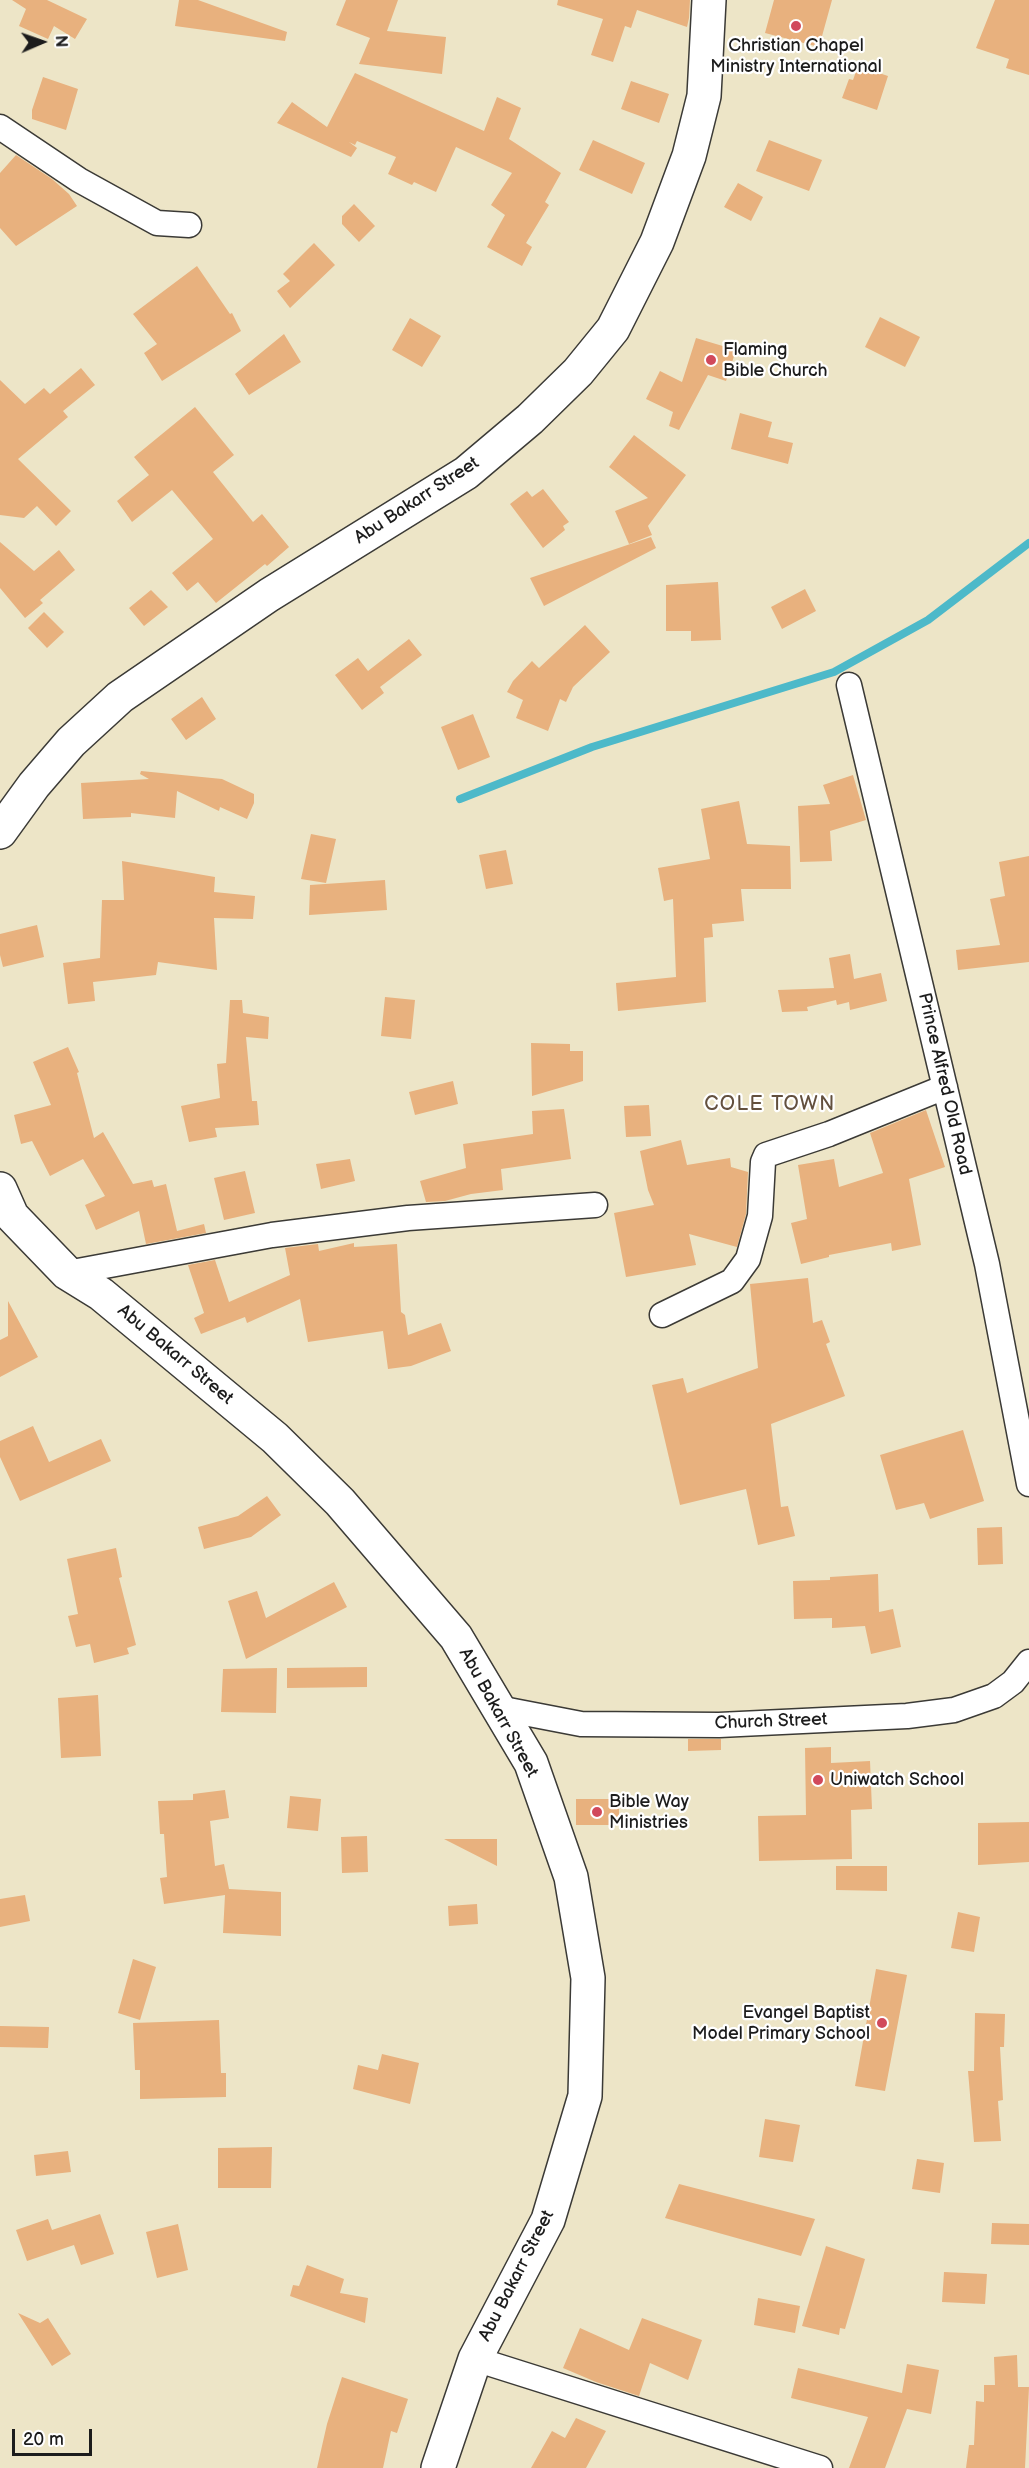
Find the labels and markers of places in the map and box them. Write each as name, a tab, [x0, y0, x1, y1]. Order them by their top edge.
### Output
marker: Christian Chapel Ministry International	[789, 19, 803, 33]
place label: Christian Chapel Ministry International	[710, 35, 882, 78]
place label: Flaming Bible Church	[723, 339, 827, 382]
marker: Flaming Bible Church	[704, 353, 718, 367]
place label: Uniwatch School	[830, 1769, 964, 1791]
marker: Uniwatch School	[811, 1773, 825, 1787]
place label: Bible Way Ministries	[609, 1791, 689, 1834]
marker: Bible Way Ministries	[590, 1805, 604, 1819]
place label: Evangel Baptist Model Primary School	[692, 2002, 870, 2044]
marker: Evangel Baptist Model Primary School	[875, 2016, 889, 2030]

